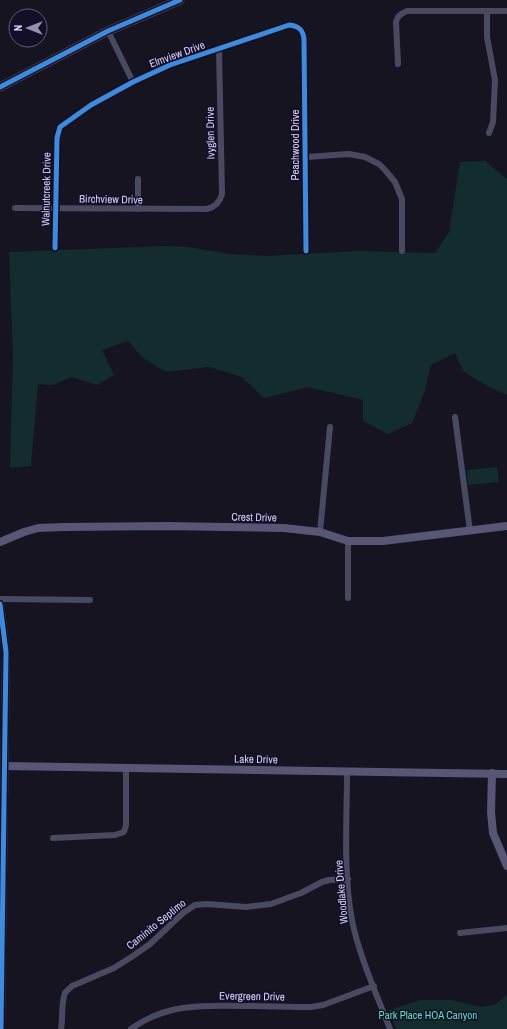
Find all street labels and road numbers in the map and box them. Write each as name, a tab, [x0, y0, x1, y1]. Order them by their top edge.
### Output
street label: Elmview Drive	[147, 37, 207, 71]
street label: Ivyglen Drive	[203, 107, 217, 159]
street label: Peachwood Drive	[288, 109, 302, 181]
street label: Walnutcreek Drive	[38, 152, 54, 226]
street label: Birchview Drive	[79, 191, 143, 207]
street label: Crest Drive	[231, 510, 277, 524]
street label: Lake Drive	[234, 752, 278, 766]
street label: Woodlake Drive	[331, 860, 351, 924]
street label: Caminito Septimo	[123, 896, 189, 952]
street label: Evergreen Drive	[219, 988, 285, 1004]

